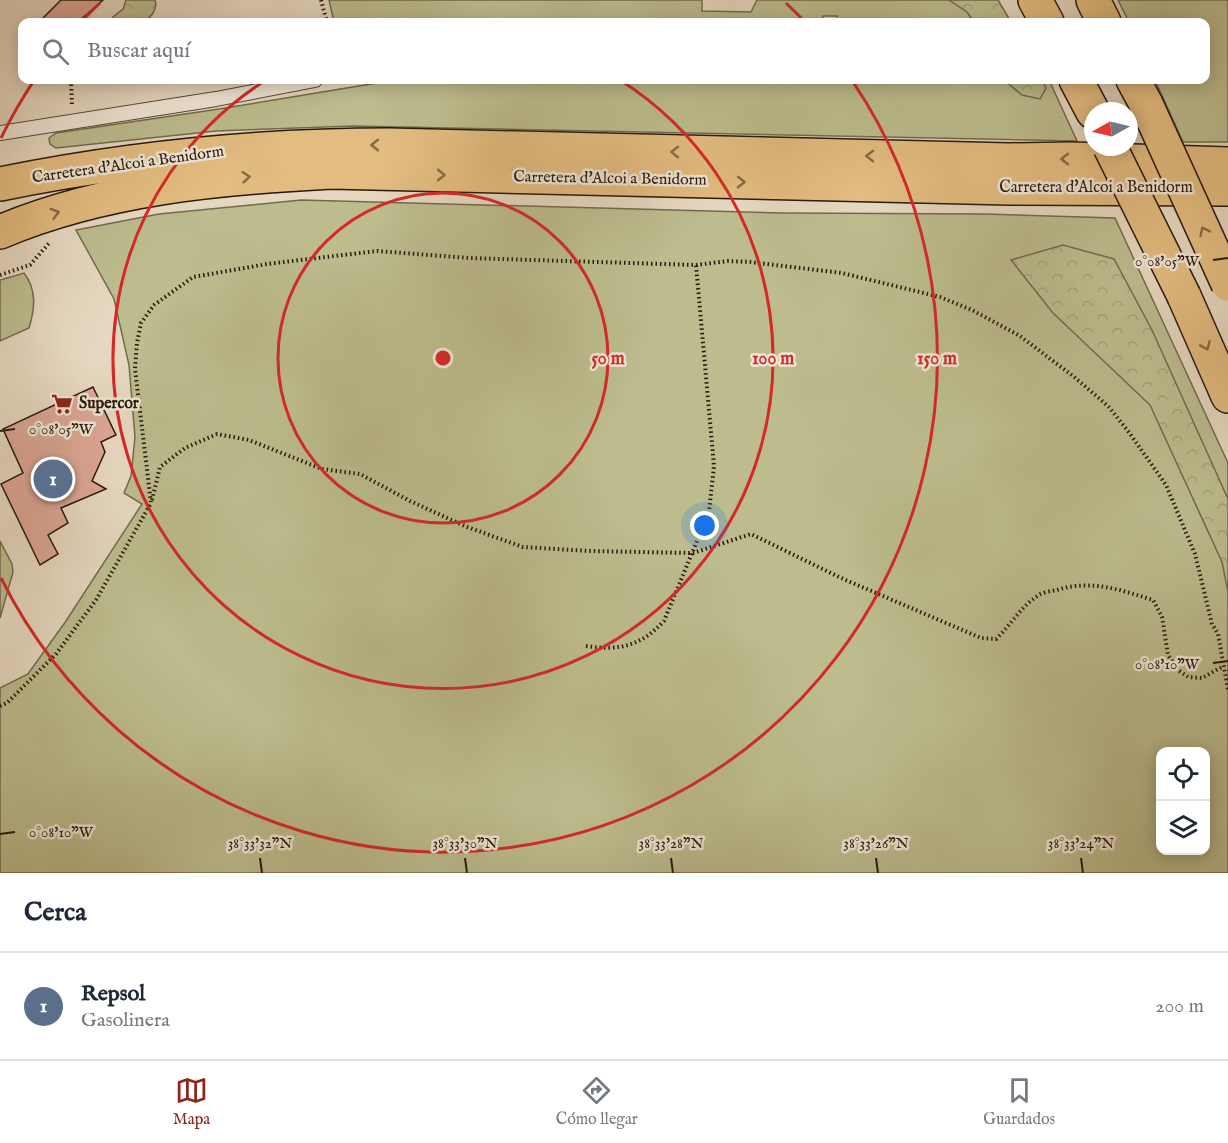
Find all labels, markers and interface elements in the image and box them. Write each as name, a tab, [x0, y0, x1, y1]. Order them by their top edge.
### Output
search box	[18, 18, 1210, 84]
icon: search	[39, 35, 72, 68]
text: Buscar aquí	[87, 37, 190, 65]
north arrow	[1084, 102, 1138, 156]
one-way arrow	[370, 139, 379, 151]
street label: Carretera d'Alcoi a Benidorm	[31, 142, 225, 188]
one-way arrow	[670, 145, 679, 158]
one-way arrow	[865, 150, 874, 163]
one-way arrow	[1060, 153, 1069, 165]
street label: Carretera d'Alcoi a Benidorm	[513, 167, 707, 191]
one-way arrow	[437, 169, 446, 181]
one-way arrow	[242, 171, 251, 184]
one-way arrow	[737, 175, 746, 188]
street label: Carretera d'Alcoi a Benidorm	[999, 178, 1193, 198]
one-way arrow	[49, 208, 60, 220]
one-way arrow	[1199, 226, 1211, 237]
text: 0°08'05"W	[1135, 252, 1200, 271]
one-way arrow	[1199, 340, 1211, 351]
centre of rings	[433, 348, 453, 368]
text: 50 m	[591, 348, 625, 371]
text: 100 m	[752, 348, 794, 371]
text: 150 m	[917, 348, 957, 371]
supermarket icon: Supercor	[50, 392, 74, 416]
place label: Supercor	[79, 394, 139, 414]
text: 0°08'05"W	[29, 420, 94, 439]
pin: 1	[34, 456, 72, 502]
your location	[690, 511, 719, 540]
text: 0°08'10"W	[1135, 655, 1200, 674]
map controls	[1156, 747, 1210, 855]
button: locate	[1156, 747, 1210, 801]
button: layers	[1156, 801, 1210, 855]
text: 0°08'10"W	[29, 823, 94, 842]
text: 38°33'32"N	[228, 834, 292, 853]
text: 38°33'30"N	[433, 834, 498, 853]
text: 38°33'28"N	[639, 834, 703, 853]
text: 38°33'26"N	[843, 834, 909, 853]
text: 38°33'24"N	[1048, 834, 1114, 853]
text: Cerca	[24, 896, 86, 929]
text: Repsol	[81, 980, 145, 1008]
text: 1	[40, 994, 47, 1019]
text: 200 m	[1155, 994, 1204, 1019]
text: Gasolinera	[81, 1008, 170, 1033]
tab: Mapa	[173, 1074, 210, 1130]
tab: Cómo llegar	[556, 1074, 638, 1130]
tab: Guardados	[983, 1074, 1055, 1130]

